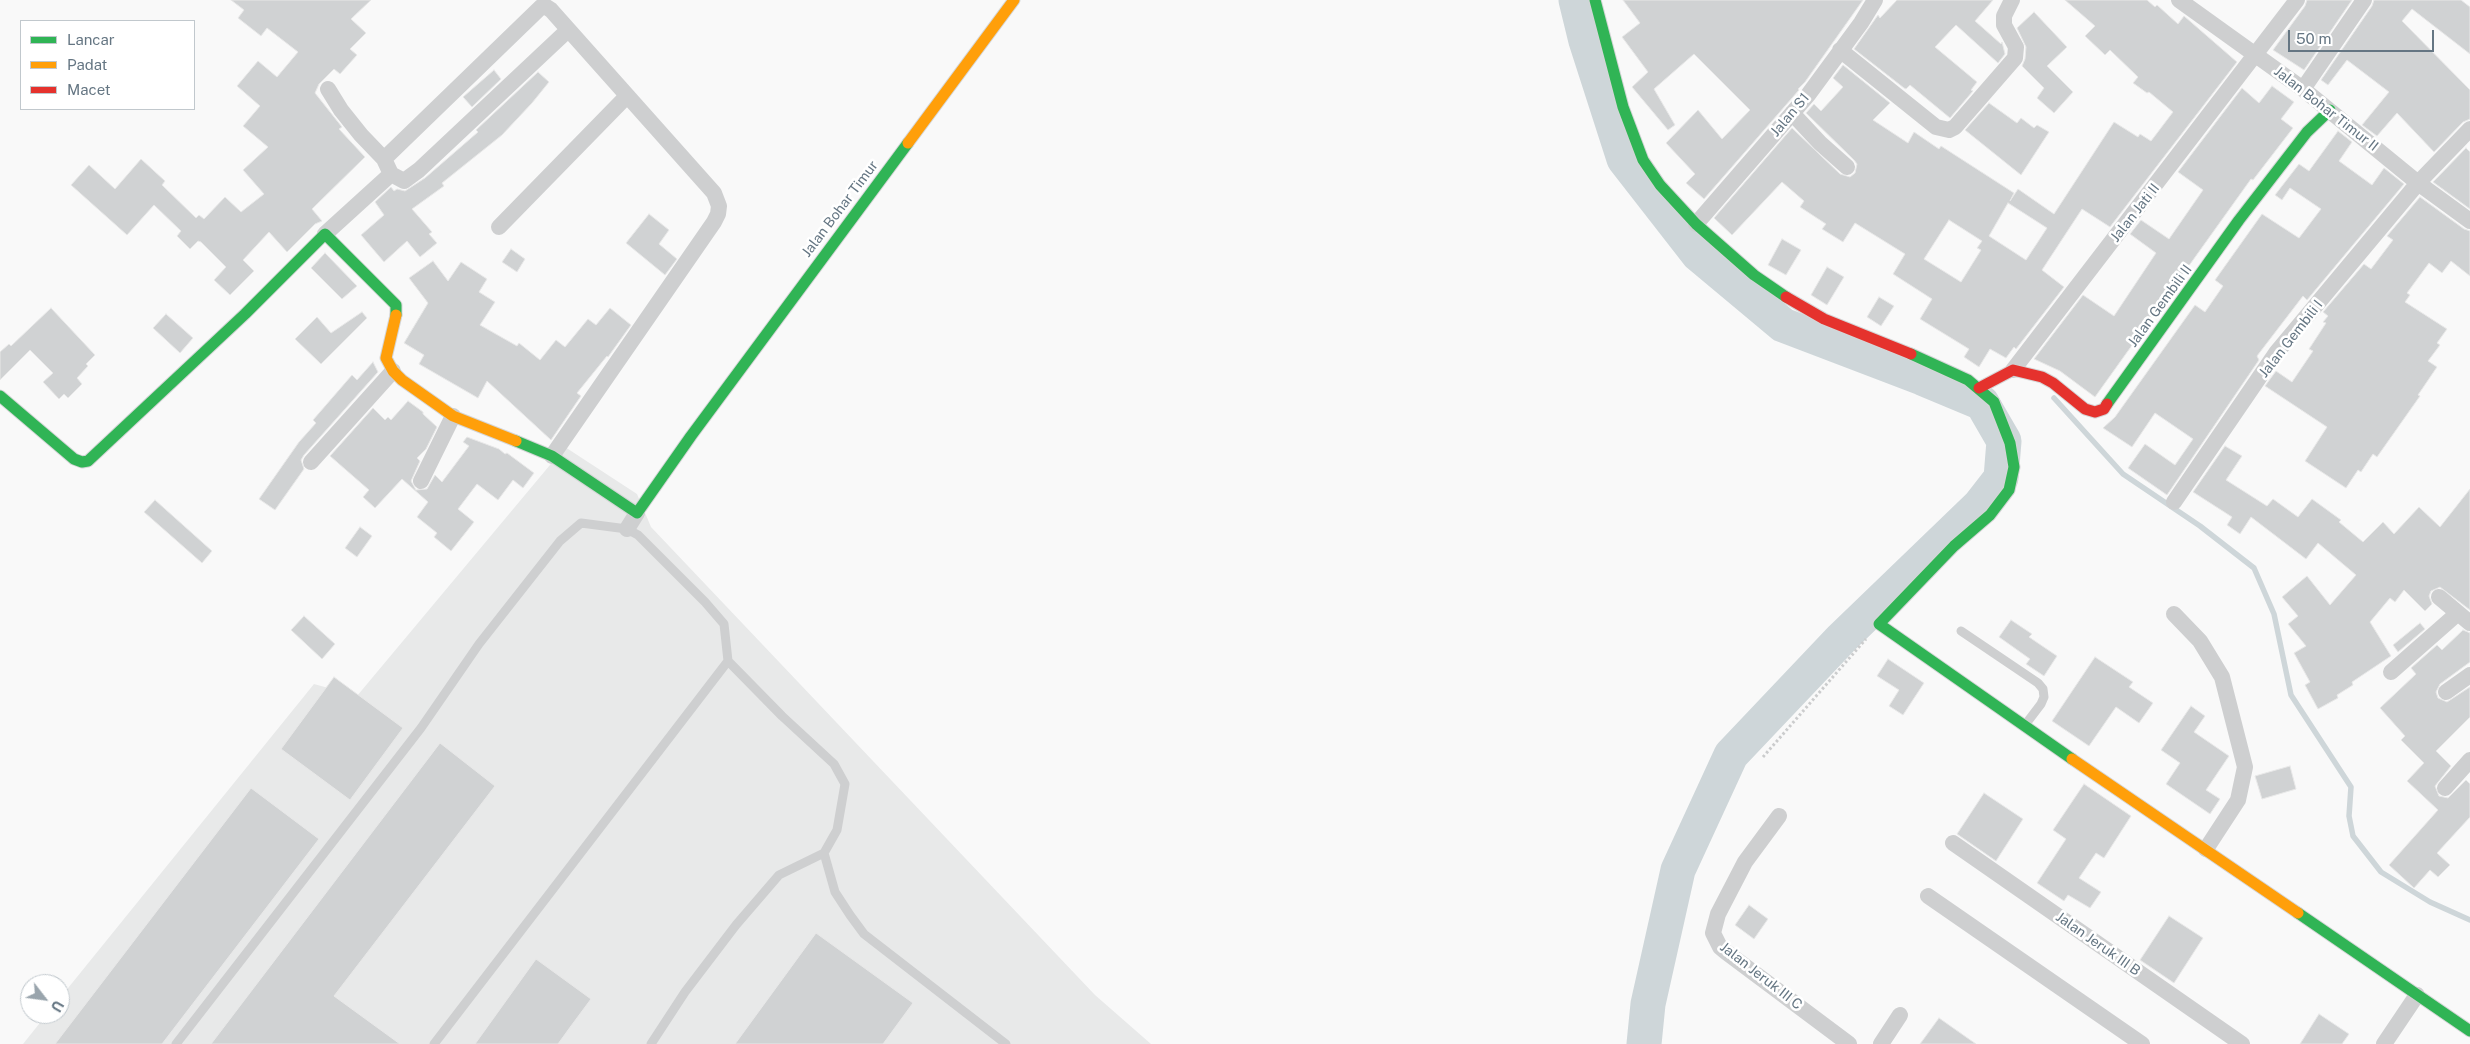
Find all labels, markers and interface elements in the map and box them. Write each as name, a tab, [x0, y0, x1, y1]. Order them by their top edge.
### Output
legend	[20, 20, 195, 110]
scale bar	[2290, 20, 2436, 52]
text: 50 m	[2296, 30, 2331, 47]
text: Lancar	[67, 31, 115, 48]
text: Padat	[67, 56, 107, 73]
street label: Jalan Bohar Timur II	[2271, 63, 2381, 155]
text: Macet	[67, 81, 111, 98]
street label: Jalan S1	[1767, 90, 1813, 140]
street label: Jalan Bohar Timur	[798, 158, 882, 260]
street label: Jalan Jati II	[2107, 180, 2163, 246]
street label: Jalan Gembili II	[2124, 262, 2196, 350]
street label: Jalan Gembili I	[2256, 297, 2326, 381]
street label: Jalan Jeruk III B	[2052, 909, 2144, 979]
street label: Jalan Jeruk III C	[1716, 939, 1806, 1013]
north arrow	[20, 974, 70, 1024]
text: U	[48, 998, 67, 1014]

